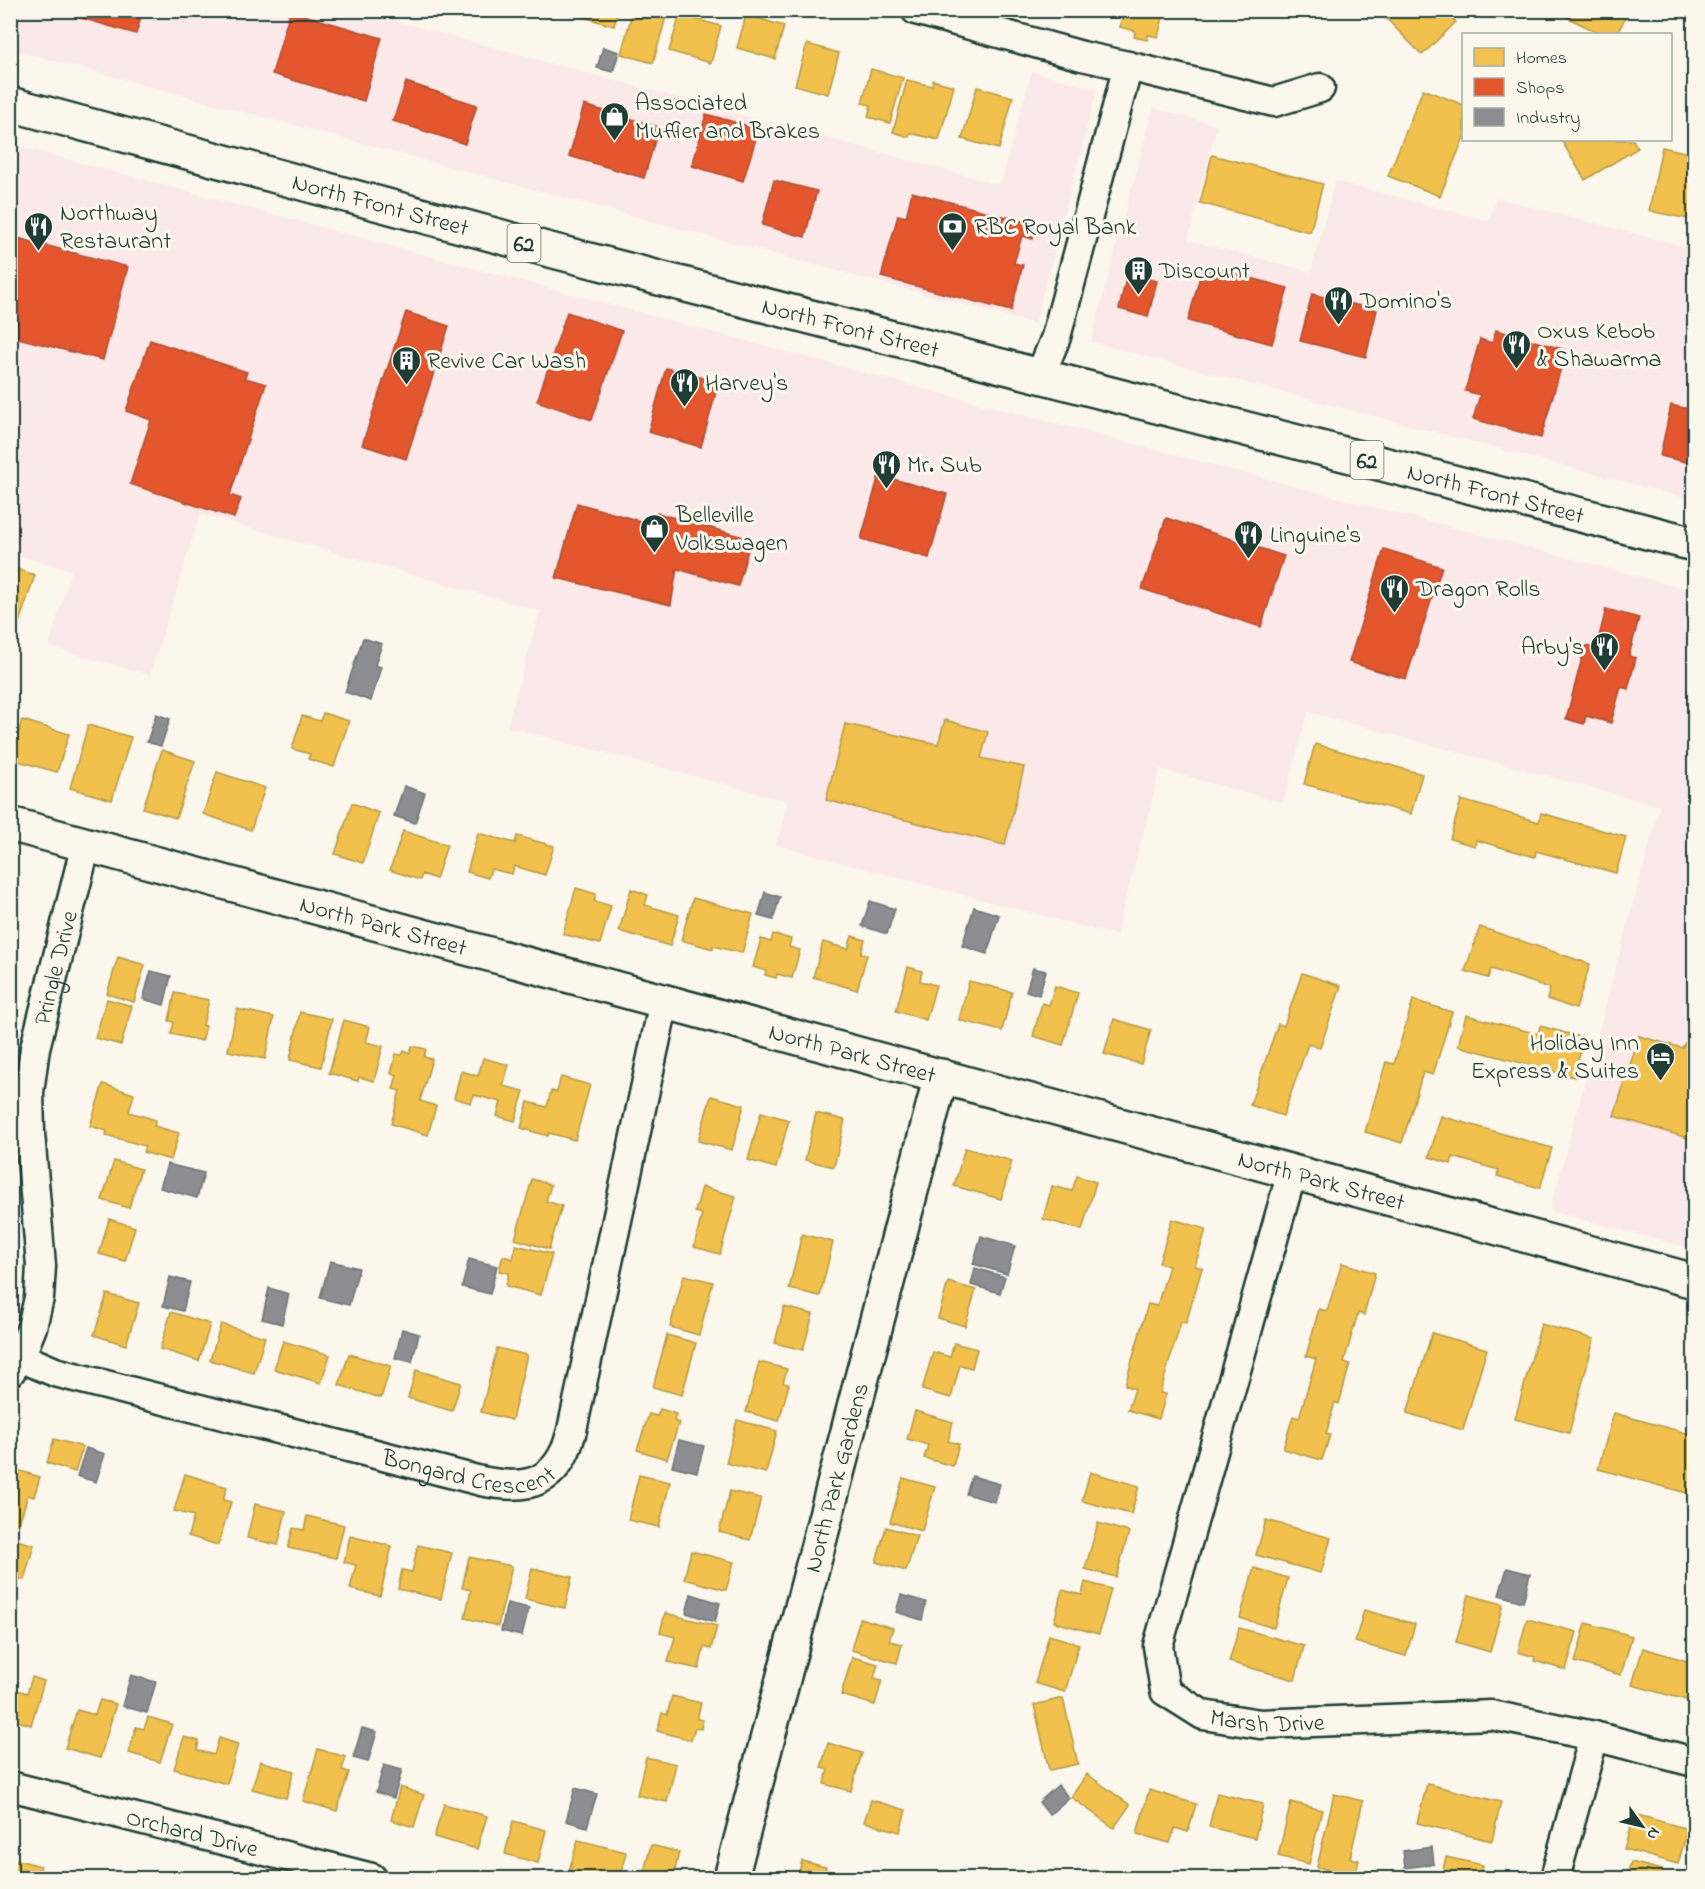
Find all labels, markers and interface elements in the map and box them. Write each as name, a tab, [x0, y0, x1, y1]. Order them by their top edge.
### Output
legend	[1462, 33, 1672, 141]
text: Homes	[1516, 46, 1567, 72]
text: Shops	[1516, 76, 1564, 102]
place label: Associated Muffler and Brakes	[635, 87, 820, 150]
shop icon: Associated Muffler and Brakes	[598, 100, 630, 142]
text: Industry	[1516, 106, 1580, 132]
street label: North Front Street	[288, 166, 472, 247]
place label: Northway Restaurant	[60, 197, 171, 260]
restaurant icon: Northway Restaurant	[23, 210, 55, 252]
bank icon: RBC Royal Bank	[937, 210, 969, 252]
place label: RBC Royal Bank	[974, 211, 1137, 247]
road number: 62	[508, 224, 540, 262]
building icon: Discount	[1122, 254, 1154, 296]
place label: Discount	[1158, 255, 1250, 290]
restaurant icon: Domino's	[1323, 284, 1355, 326]
place label: Domino's	[1359, 285, 1452, 320]
street label: North Front Street	[758, 290, 943, 369]
place label: Oxus Kebob & Shawarma	[1537, 315, 1661, 378]
restaurant icon: Oxus Kebob & Shawarma	[1500, 328, 1532, 370]
building icon: Revive Car Wash	[390, 344, 422, 386]
place label: Revive Car Wash	[427, 345, 586, 380]
restaurant icon: Harvey's	[668, 366, 700, 408]
place label: Harvey's	[705, 367, 788, 403]
road number: 62	[1350, 441, 1384, 479]
restaurant icon: Mr. Sub	[870, 448, 902, 490]
place label: Mr. Sub	[907, 449, 982, 484]
street label: North Front Street	[1403, 456, 1588, 535]
place label: Belleville Volkswagen	[675, 499, 788, 562]
shop icon: Belleville Volkswagen	[639, 512, 671, 554]
restaurant icon: Linguine's	[1233, 518, 1265, 560]
place label: Linguine's	[1270, 519, 1361, 554]
restaurant icon: Dragon Rolls	[1379, 572, 1411, 614]
place label: Dragon Rolls	[1415, 573, 1540, 608]
restaurant icon: Arby's	[1589, 630, 1621, 672]
place label: Arby's	[1521, 631, 1584, 667]
street label: North Park Street	[295, 888, 470, 967]
street label: Pringle Drive	[26, 907, 89, 1029]
street label: North Park Street	[764, 1016, 939, 1094]
place label: Holiday Inn Express & Suites	[1471, 1027, 1639, 1090]
hotel icon: Holiday Inn Express & Suites	[1644, 1040, 1676, 1082]
street label: North Park Street	[1234, 1143, 1408, 1222]
street label: North Park Gardens	[797, 1379, 880, 1577]
street label: Bongard Crescent	[377, 1441, 565, 1505]
street label: Marsh Drive	[1207, 1701, 1326, 1744]
north arrow	[1612, 1796, 1672, 1856]
street label: Orchard Drive	[122, 1801, 262, 1868]
text: N	[1640, 1822, 1666, 1845]

